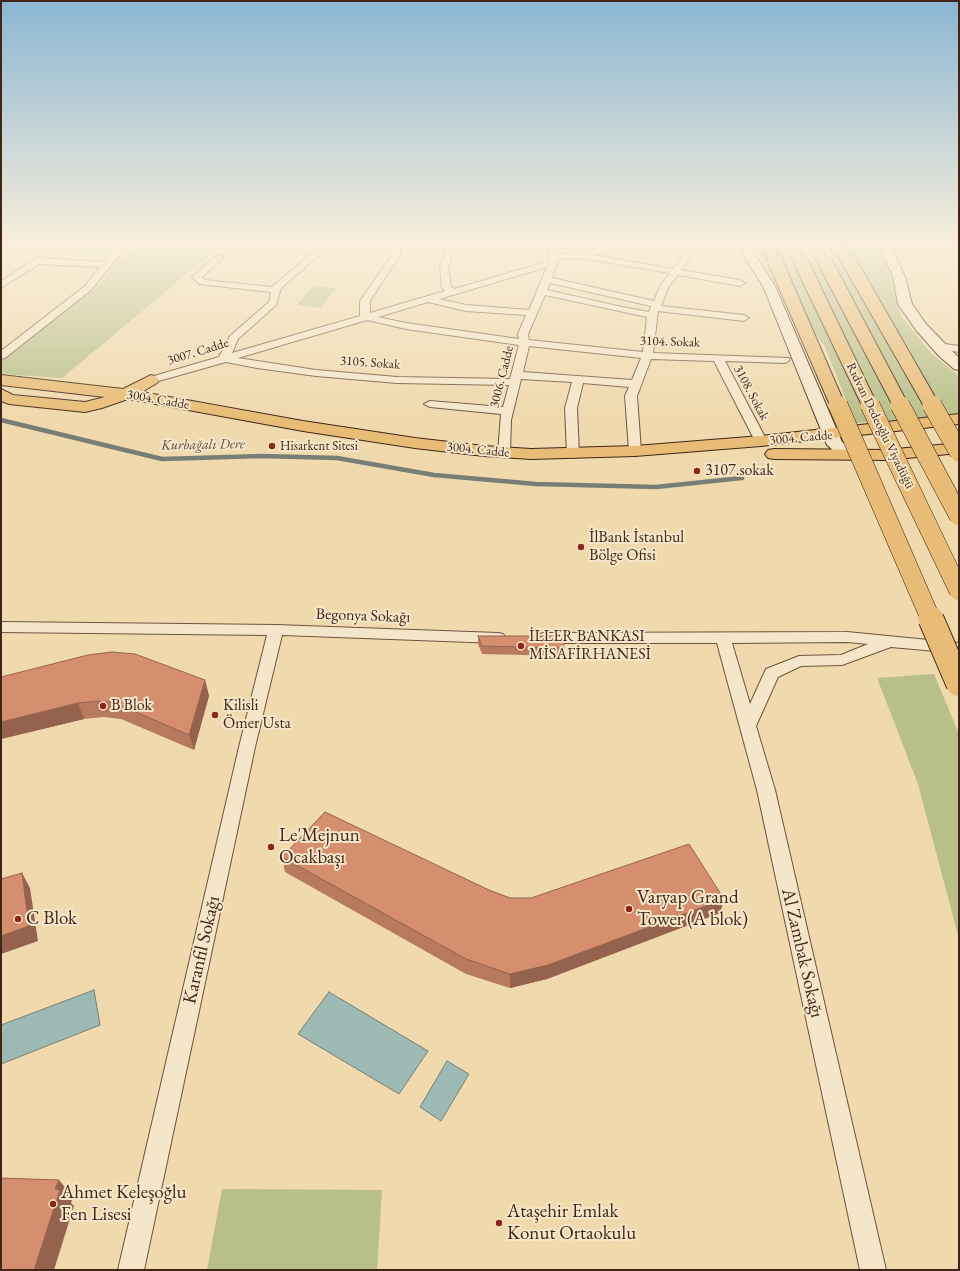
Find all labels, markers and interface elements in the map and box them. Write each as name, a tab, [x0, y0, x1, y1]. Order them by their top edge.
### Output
street label: 3104. Sokak	[640, 333, 700, 351]
street label: 3007. Cadde	[166, 335, 230, 369]
street label: 3006. Cadde	[487, 344, 517, 410]
street label: 3105. Sokak	[339, 353, 401, 373]
street label: Rıdvan Dedeoğlu Viyadüğü	[843, 360, 917, 492]
street label: 3108. Sokak	[730, 363, 772, 423]
street label: 3004. Cadde	[126, 387, 190, 413]
street label: 3004. Cadde	[769, 427, 833, 449]
water label: Kurbağalı Dere	[161, 436, 245, 454]
place label: Hisarkent Sitesi	[280, 438, 358, 454]
street label: 3004. Cadde	[446, 439, 510, 461]
marker: Hisarkent Sitesi	[267, 441, 277, 451]
place label: 3107.sokak	[705, 461, 774, 481]
marker: 3107.sokak	[692, 466, 702, 476]
place label: İlBank İstanbul Bölge Ofisi	[589, 528, 684, 566]
marker: İlBank İstanbul Bölge Ofisi	[576, 542, 586, 552]
street label: Begonya Sokağı	[315, 605, 411, 627]
place label: İLLER BANKASI MİSAFİRHANESİ	[529, 627, 651, 665]
marker: İLLER BANKASI MİSAFİRHANESİ	[516, 641, 526, 651]
place label: B Blok	[111, 696, 152, 716]
place label: Kilisli Ömer Usta	[223, 696, 291, 734]
marker: B Blok	[98, 701, 108, 711]
marker: Kilisli Ömer Usta	[210, 710, 220, 720]
place label: Le'Mejnun Ocakbaşı	[279, 825, 360, 869]
marker: Le'Mejnun Ocakbaşı	[266, 842, 276, 852]
street label: Al Zambak Sokağı	[776, 886, 828, 1020]
place label: Varyap Grand Tower (A blok)	[637, 887, 748, 931]
street label: Karanfil Sokağı	[179, 894, 225, 1006]
marker: Varyap Grand Tower (A blok)	[624, 904, 634, 914]
place label: C Blok	[26, 908, 77, 930]
marker: C Blok	[13, 914, 23, 924]
place label: Ahmet Keleşoğlu Fen Lisesi	[61, 1182, 187, 1226]
marker: Ahmet Keleşoğlu Fen Lisesi	[48, 1199, 58, 1209]
place label: Ataşehir Emlak Konut Ortaokulu	[507, 1201, 636, 1245]
marker: Ataşehir Emlak Konut Ortaokulu	[494, 1218, 504, 1228]

